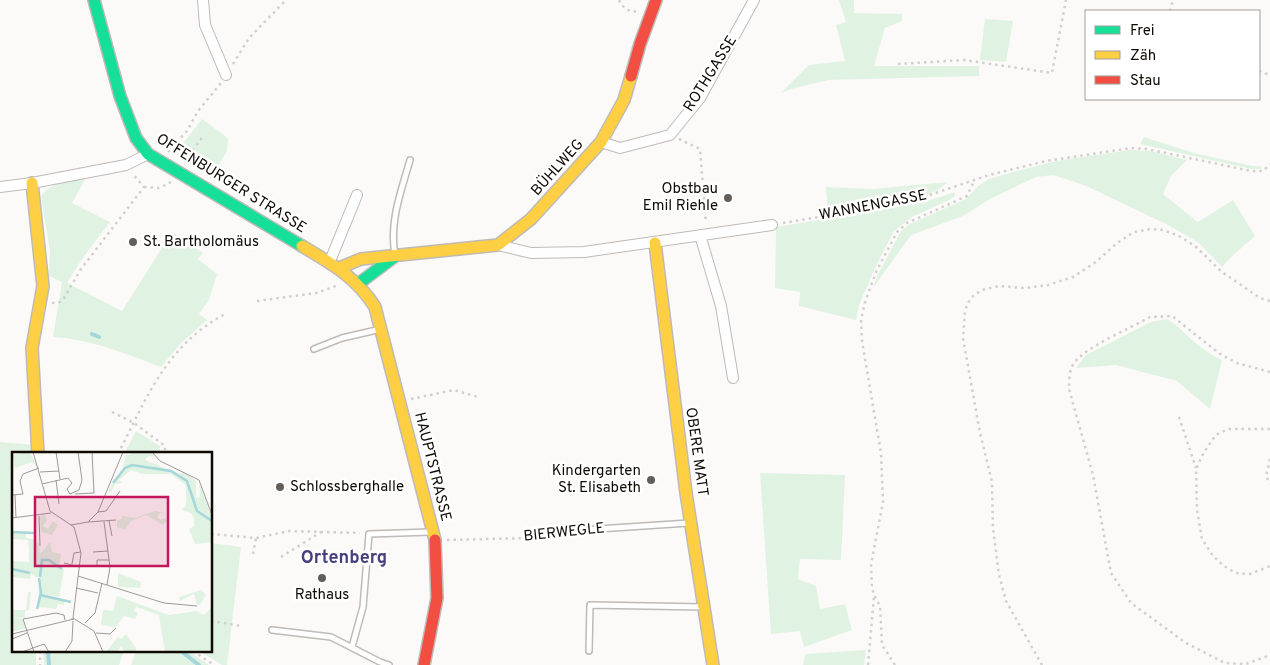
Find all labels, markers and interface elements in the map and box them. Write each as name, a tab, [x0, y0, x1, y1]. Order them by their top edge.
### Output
legend	[1085, 10, 1260, 100]
text: Frei	[1130, 22, 1155, 41]
street label: ROTHGASSE	[680, 32, 742, 116]
text: Zäh	[1130, 47, 1156, 66]
text: Stau	[1130, 72, 1161, 91]
street label: OFFENBURGER STRASSE	[152, 130, 310, 238]
street label: BÜHLWEG	[527, 135, 588, 200]
place label: Obstbau Emil Riehle	[643, 180, 718, 216]
street label: WANNENGASSE	[818, 186, 928, 226]
marker: Obstbau Emil Riehle	[722, 192, 734, 204]
place label: St. Bartholomäus	[143, 233, 259, 252]
marker: St. Bartholomäus	[127, 236, 139, 248]
street label: OBERE MATT	[680, 406, 712, 498]
street label: HAUPTSTRASSE	[409, 410, 455, 524]
inset map	[12, 452, 212, 652]
place label: Kindergarten St. Elisabeth	[552, 462, 641, 498]
marker: Kindergarten St. Elisabeth	[645, 474, 657, 486]
place label: Schlossberghalle	[290, 478, 404, 497]
marker: Schlossberghalle	[274, 481, 286, 493]
street label: BIERWEGLE	[523, 519, 605, 547]
district label: Ortenberg	[301, 547, 387, 570]
marker: Rathaus	[316, 572, 328, 584]
place label: Rathaus	[295, 586, 349, 605]

